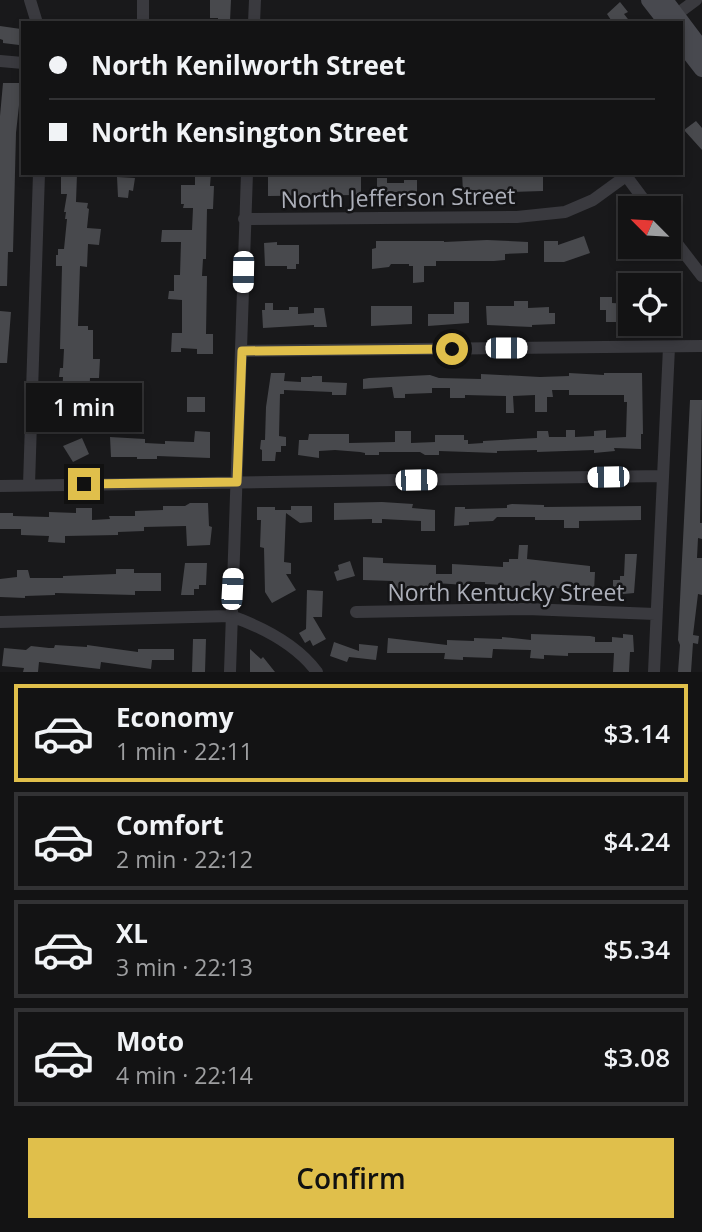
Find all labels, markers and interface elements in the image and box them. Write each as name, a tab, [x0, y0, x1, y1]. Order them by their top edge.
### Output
text: North Kenilworth Street	[91, 47, 405, 83]
text: North Kensington Street	[91, 114, 408, 150]
street label: North Jefferson Street	[280, 179, 516, 215]
north arrow	[618, 196, 681, 259]
map controls	[618, 196, 681, 336]
car	[233, 251, 254, 293]
button: locate	[618, 273, 681, 336]
route start	[436, 333, 468, 365]
car	[486, 338, 528, 359]
callout: 1 min	[26, 382, 142, 432]
text: 1 min	[53, 391, 115, 423]
car	[587, 466, 630, 488]
route end	[68, 468, 100, 500]
car	[395, 469, 438, 491]
car	[221, 567, 244, 611]
street label: North Kentucky Street	[387, 576, 625, 608]
text: Economy	[116, 699, 234, 735]
icon: car	[32, 702, 95, 765]
text: $3.14	[603, 715, 670, 751]
text: 1 min · 22:11	[116, 735, 253, 767]
text: Comfort	[116, 807, 223, 843]
icon: car	[32, 810, 95, 873]
text: $4.24	[603, 823, 670, 859]
text: 2 min · 22:12	[116, 843, 253, 875]
text: XL	[116, 915, 148, 951]
icon: car	[32, 918, 95, 981]
text: $5.34	[603, 931, 670, 967]
text: 3 min · 22:13	[116, 951, 253, 983]
text: Moto	[116, 1023, 184, 1059]
icon: car	[32, 1026, 95, 1089]
text: $3.08	[603, 1039, 670, 1075]
text: 4 min · 22:14	[116, 1059, 253, 1091]
button: Confirm	[28, 1138, 674, 1218]

